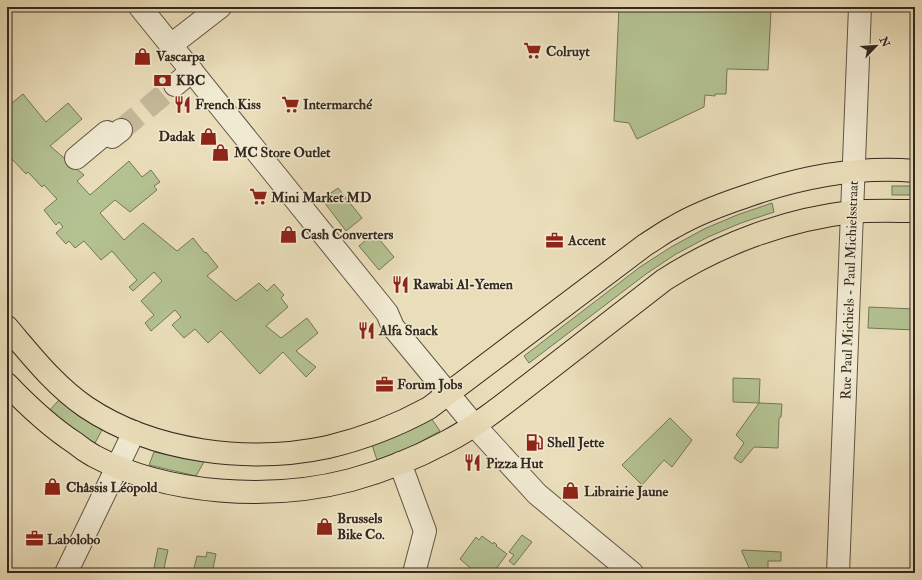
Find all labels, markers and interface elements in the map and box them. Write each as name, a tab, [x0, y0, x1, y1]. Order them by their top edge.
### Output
north arrow	[856, 26, 896, 66]
text: N	[876, 34, 893, 50]
supermarket icon: Colruyt	[523, 41, 543, 61]
place label: Colruyt	[546, 43, 590, 61]
shop icon: Vascarpa	[133, 46, 153, 66]
place label: Vascarpa	[155, 48, 206, 66]
bank icon: KBC	[153, 70, 173, 90]
place label: KBC	[176, 72, 205, 89]
restaurant icon: French Kiss	[172, 94, 192, 114]
supermarket icon: Intermarché	[280, 94, 300, 114]
place label: French Kiss	[195, 96, 261, 113]
place label: Intermarché	[303, 96, 373, 113]
shop icon: Dadak	[198, 126, 218, 146]
place label: Dadak	[158, 128, 195, 145]
shop icon: MC Store Outlet	[211, 142, 231, 162]
place label: MC Store Outlet	[233, 144, 331, 161]
street label: Rue Paul Michiels - Paul Michielsstraat	[837, 180, 862, 400]
supermarket icon: Mini Market MD	[248, 187, 268, 207]
place label: Mini Market MD	[270, 189, 371, 206]
shop icon: Cash Converters	[278, 224, 298, 244]
place label: Cash Converters	[301, 226, 394, 243]
office icon: Accent	[545, 230, 565, 250]
place label: Accent	[567, 232, 606, 249]
restaurant icon: Rawabi Al-Yemen	[390, 274, 410, 294]
place label: Rawabi Al-Yemen	[413, 276, 514, 293]
restaurant icon: Alfa Snack	[356, 320, 376, 340]
place label: Alfa Snack	[378, 322, 438, 339]
office icon: Forum Jobs	[374, 374, 394, 394]
place label: Forum Jobs	[397, 376, 462, 394]
fuel station icon: Shell Jette	[524, 432, 544, 452]
place label: Shell Jette	[547, 434, 604, 452]
restaurant icon: Pizza Hut	[463, 453, 483, 473]
place label: Pizza Hut	[486, 455, 544, 472]
shop icon: Châssis Léopold	[43, 477, 63, 497]
place label: Châssis Léopold	[66, 479, 157, 497]
shop icon: Librairie Jaune	[561, 481, 581, 501]
place label: Librairie Jaune	[584, 483, 669, 501]
place label: Brussels Bike Co.	[337, 510, 385, 543]
shop icon: Brussels Bike Co.	[314, 516, 334, 536]
office icon: Labolobo	[24, 529, 44, 549]
place label: Labolobo	[47, 531, 101, 548]

